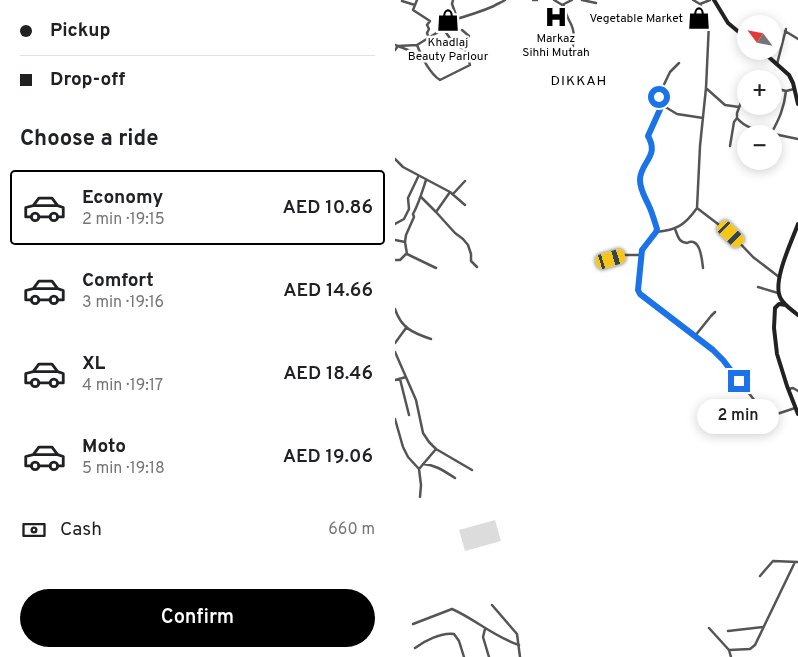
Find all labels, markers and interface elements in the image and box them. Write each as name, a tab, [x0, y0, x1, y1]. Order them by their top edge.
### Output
hospital icon: Markaz Sihhi Mutrah	[543, 4, 569, 30]
shop icon: Vegetable Market	[686, 5, 712, 31]
shop icon: Khadlaj Beauty Parlour	[435, 7, 461, 33]
place label: Vegetable Market	[589, 11, 683, 27]
north arrow	[737, 15, 783, 60]
map controls	[737, 15, 782, 170]
text: Pickup	[50, 19, 110, 43]
place label: Markaz Sihhi Mutrah	[522, 31, 590, 61]
place label: Khadlaj Beauty Parlour	[408, 35, 489, 65]
text: Drop-off	[50, 68, 125, 92]
button: +	[737, 70, 782, 115]
district label: DIKKAH	[551, 73, 607, 90]
route start	[648, 86, 670, 108]
button: −	[737, 125, 782, 170]
text: Choose a ride	[20, 126, 158, 153]
icon: car	[22, 185, 67, 230]
text: Economy	[82, 186, 163, 210]
text: AED 10.86	[283, 196, 373, 220]
text: 2 min · 19:15	[82, 210, 165, 230]
car	[715, 218, 746, 250]
car	[594, 247, 627, 271]
icon: car	[22, 268, 67, 313]
text: Comfort	[82, 269, 154, 293]
text: AED 14.66	[283, 279, 373, 303]
text: 3 min · 19:16	[82, 293, 164, 313]
icon: car	[22, 351, 67, 396]
text: XL	[82, 352, 105, 376]
text: AED 18.46	[283, 362, 373, 386]
route end	[728, 370, 750, 392]
text: 4 min · 19:17	[82, 376, 163, 396]
callout: 2 min	[698, 398, 780, 434]
text: 2 min	[717, 406, 759, 426]
icon: car	[22, 434, 67, 479]
text: Moto	[82, 435, 126, 459]
text: AED 19.06	[283, 445, 373, 469]
text: 5 min · 19:18	[82, 459, 165, 479]
icon: cash	[20, 516, 48, 544]
text: Cash	[60, 518, 102, 542]
text: 660 m	[328, 520, 375, 540]
button: Confirm	[20, 589, 375, 647]

